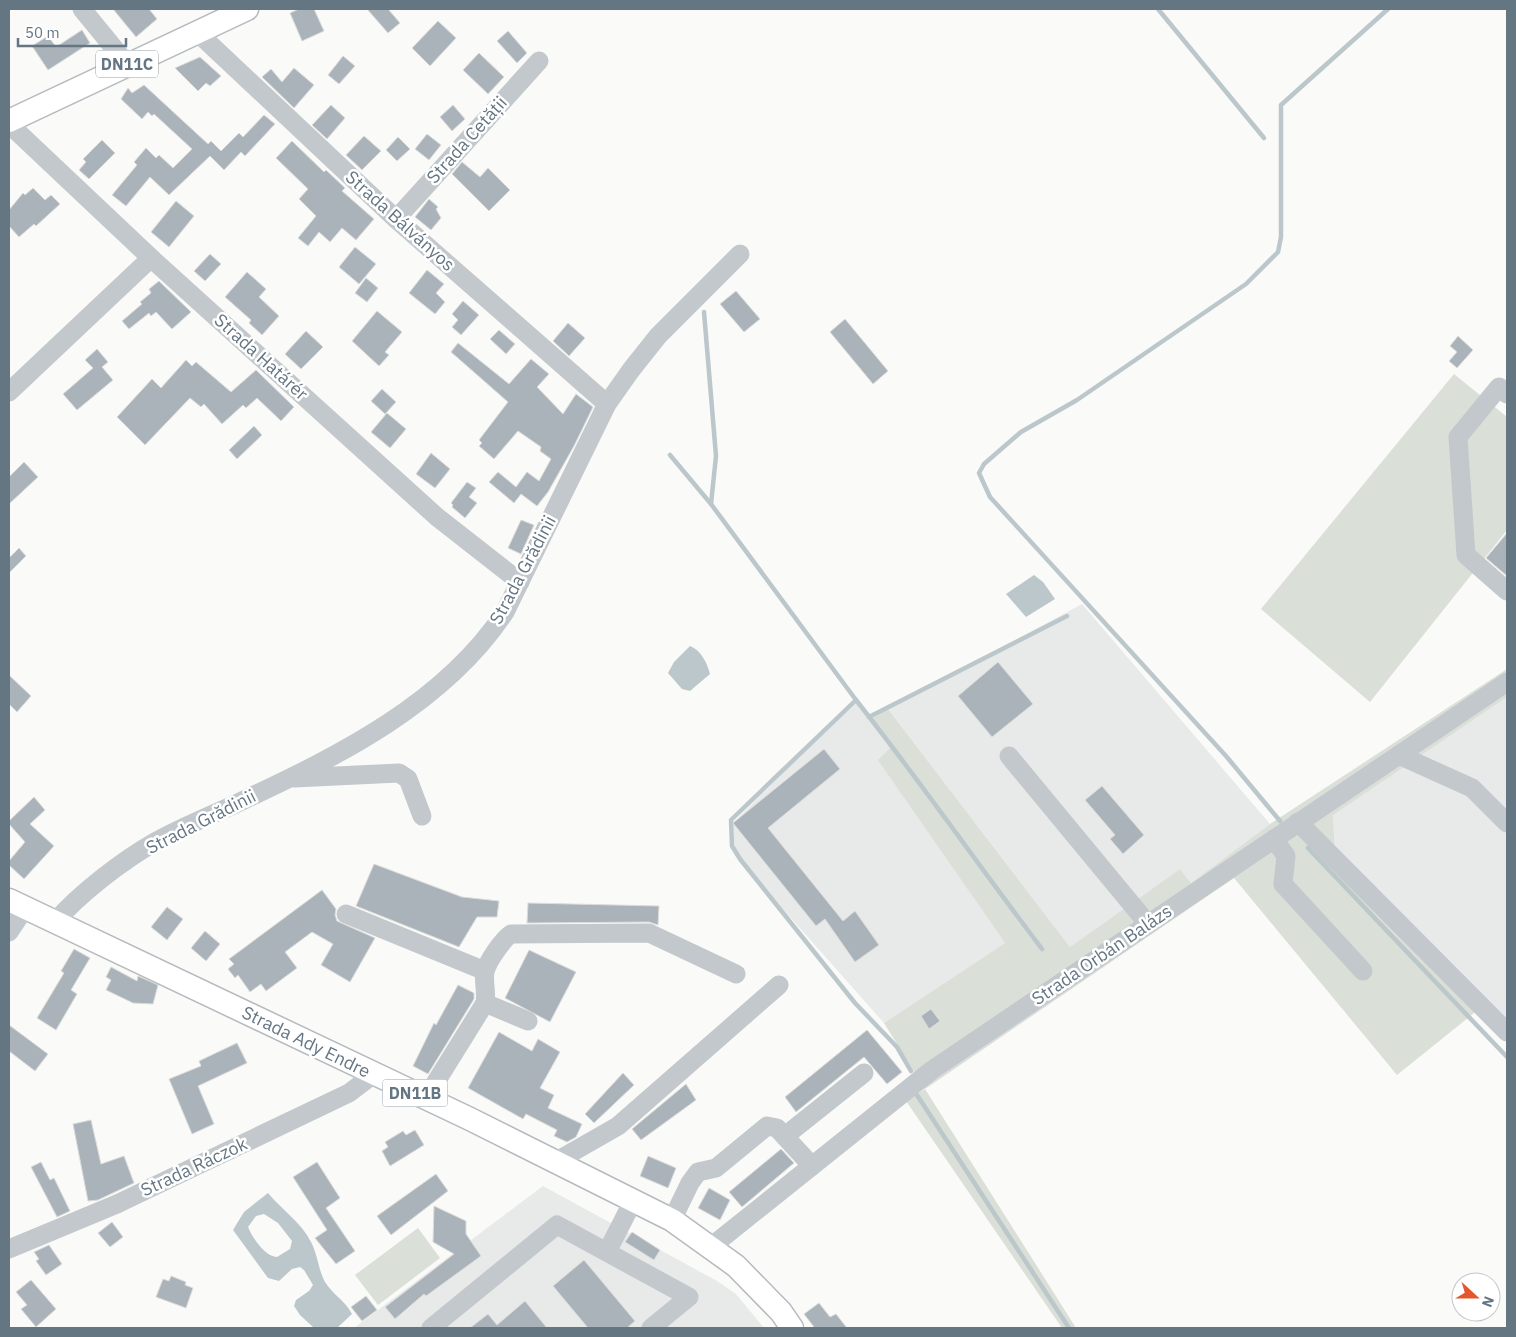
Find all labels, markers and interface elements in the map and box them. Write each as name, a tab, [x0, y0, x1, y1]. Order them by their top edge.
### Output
scale bar	[18, 15, 125, 47]
text: 50 m	[25, 23, 60, 42]
road number: DN11C	[96, 51, 158, 78]
street label: Strada Cetății	[421, 91, 512, 188]
street label: Strada Bálványos	[341, 165, 460, 276]
street label: Strada Határér	[210, 308, 313, 405]
street label: Strada Grădinii	[484, 511, 561, 628]
street label: Strada Grădinii	[142, 784, 259, 859]
street label: Strada Orbán Balázs	[1027, 899, 1176, 1010]
street label: Strada Ady Endre	[238, 1001, 374, 1083]
road number: DN11B	[382, 1080, 448, 1106]
street label: Strada Ráczok	[137, 1132, 251, 1201]
north arrow	[1451, 1272, 1501, 1322]
text: N	[1478, 1294, 1498, 1310]

